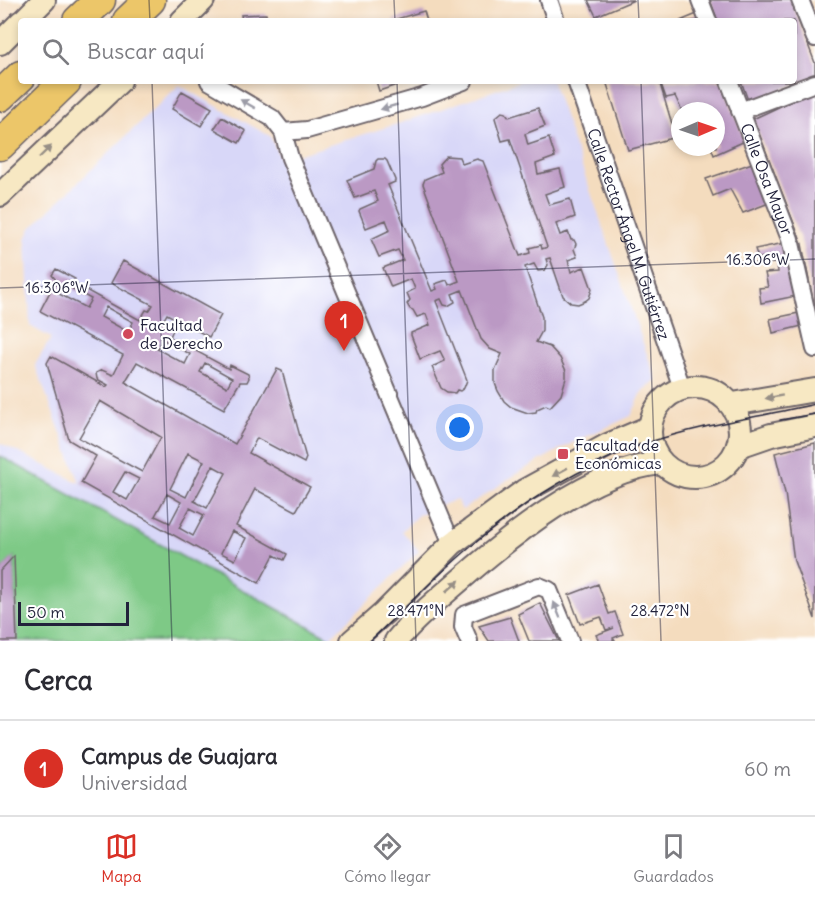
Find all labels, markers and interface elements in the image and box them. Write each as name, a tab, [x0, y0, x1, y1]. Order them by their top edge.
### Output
search box	[18, 18, 797, 84]
icon: search	[39, 35, 72, 68]
text: Buscar aquí	[87, 37, 204, 65]
one-way arrow	[240, 98, 256, 109]
north arrow	[671, 102, 725, 156]
one-way arrow	[380, 103, 398, 112]
street label: Calle Osa Mayor	[736, 120, 798, 238]
street label: Calle Rector Ángel M. Gutiérrez	[583, 126, 675, 343]
one-way arrow	[37, 145, 52, 159]
text: 16.306°W	[726, 250, 790, 269]
text: 16.306°W	[25, 278, 89, 297]
pin: 1	[324, 302, 364, 351]
place label: Facultad de Derecho	[140, 315, 223, 353]
marker: Facultad de Derecho	[121, 327, 135, 341]
one-way arrow	[764, 393, 783, 402]
your location	[445, 413, 474, 442]
place label: Facultad de Económicas	[575, 435, 661, 473]
marker: Facultad de Económicas	[556, 447, 570, 461]
one-way arrow	[551, 467, 568, 477]
one-way arrow	[445, 580, 460, 593]
scale bar	[18, 599, 129, 626]
text: 28.471°N	[388, 601, 444, 620]
one-way arrow	[552, 601, 561, 619]
text: 28.472°N	[630, 601, 690, 620]
text: 50 m	[27, 602, 65, 622]
text: Cerca	[24, 664, 93, 697]
text: Campus de Guajara	[81, 742, 278, 770]
text: 1	[40, 756, 47, 781]
text: 60 m	[744, 756, 791, 781]
text: Universidad	[81, 770, 188, 795]
tab: Mapa	[101, 830, 142, 886]
tab: Cómo llegar	[344, 830, 431, 886]
tab: Guardados	[633, 830, 714, 886]

